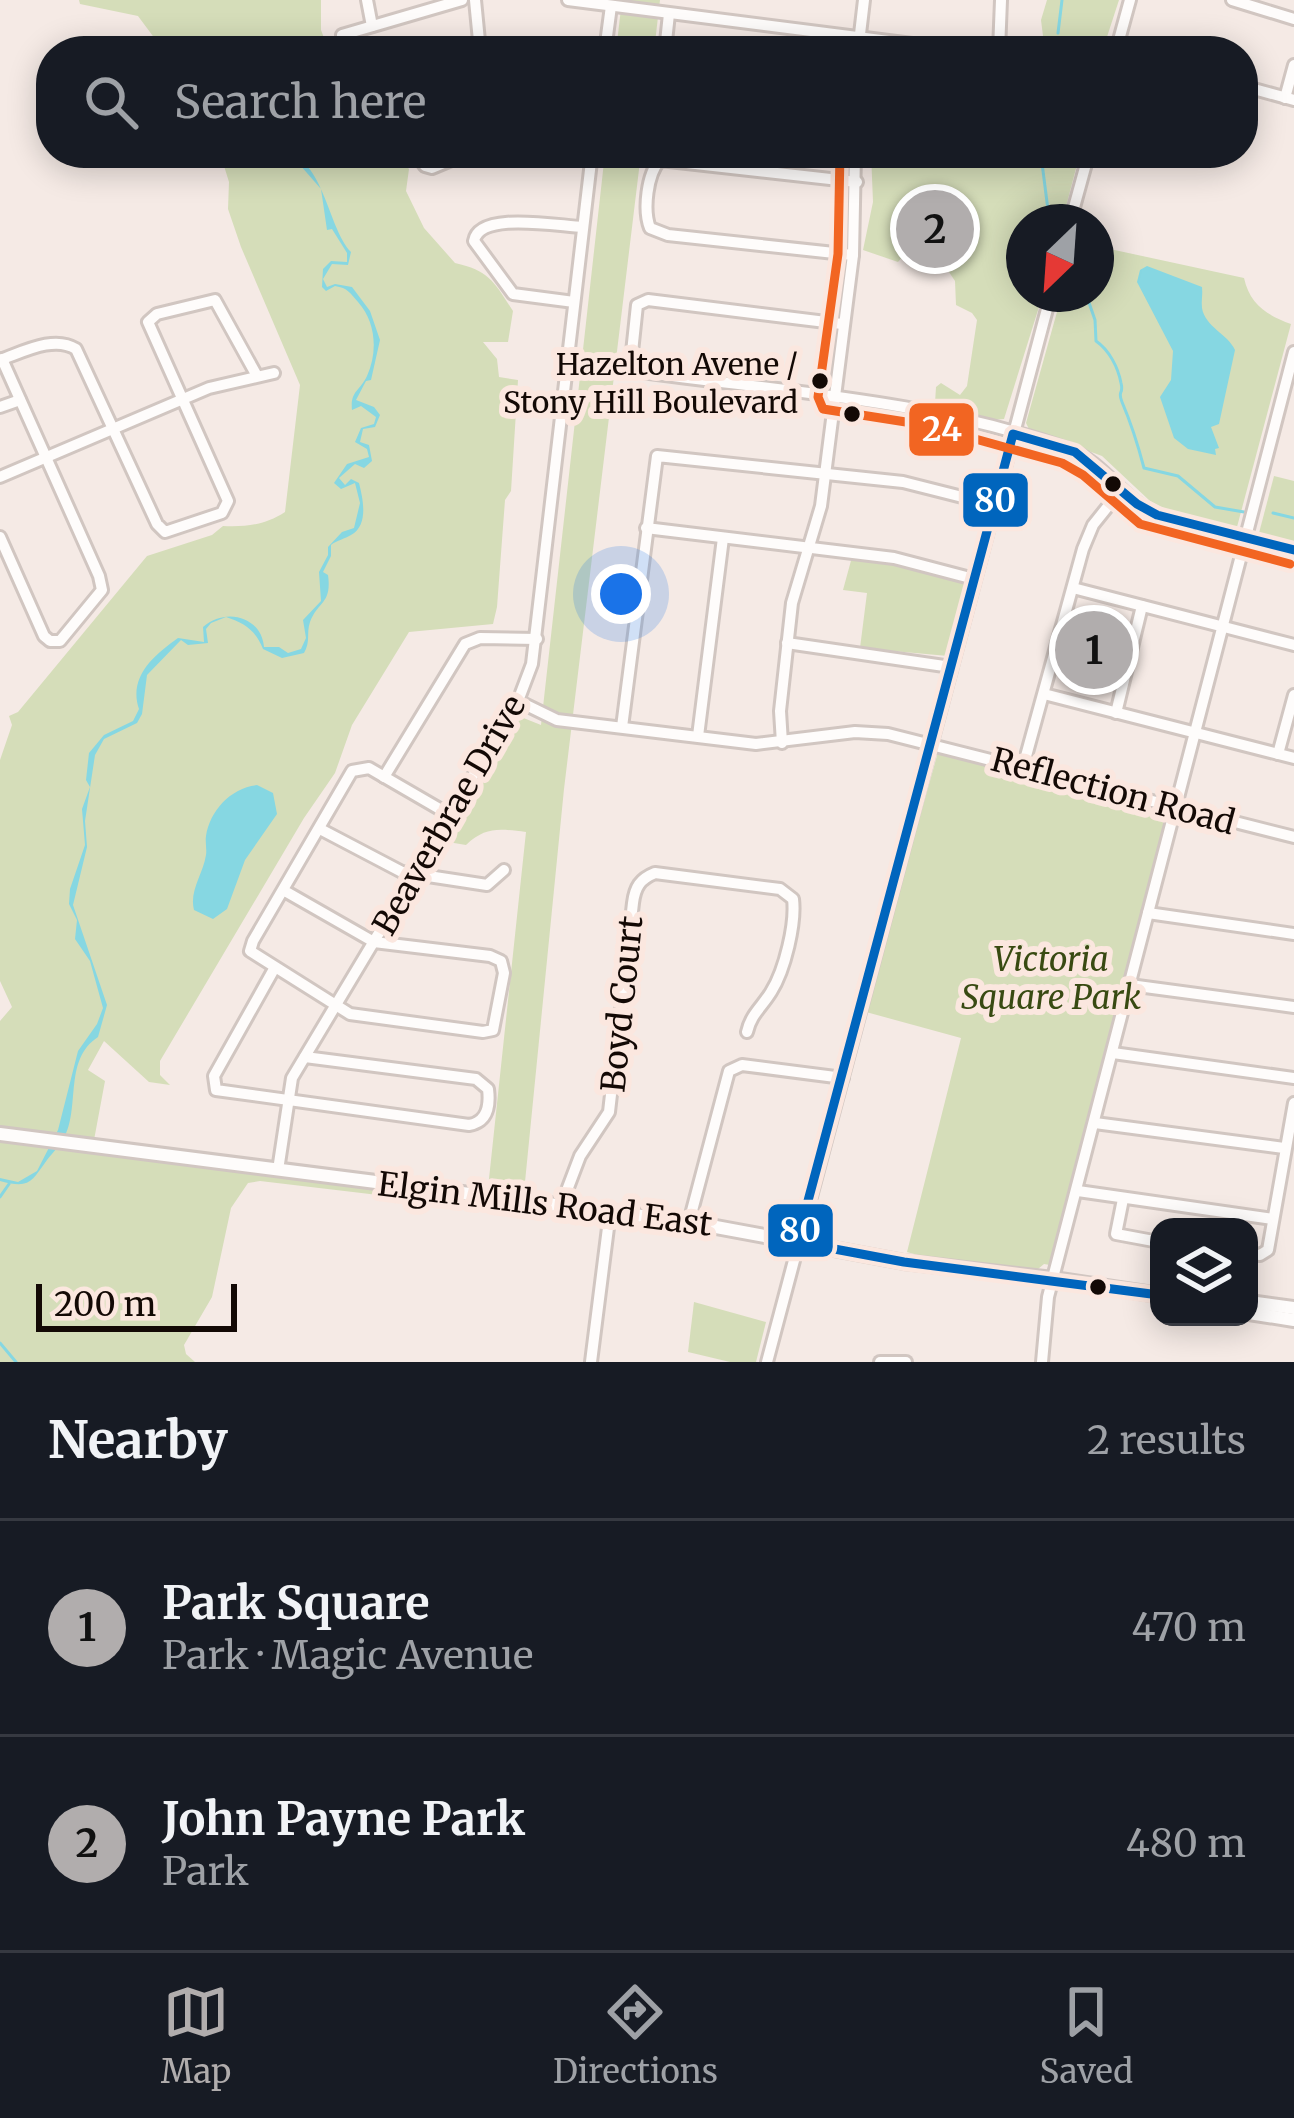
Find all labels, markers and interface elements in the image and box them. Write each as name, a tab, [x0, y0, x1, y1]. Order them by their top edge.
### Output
search box	[36, 36, 1258, 168]
icon: search	[78, 69, 144, 135]
text: Search here	[174, 74, 426, 130]
pin: 2	[896, 184, 974, 274]
north arrow	[1006, 204, 1114, 312]
place label: Hazelton Avene / Stony Hill Boulevard	[503, 345, 798, 421]
marker: Hazelton Avene / Stony Hill Boulevard	[809, 370, 831, 392]
line badge: 24	[907, 401, 976, 458]
unlabelled marker	[841, 403, 863, 425]
text: 24	[922, 409, 962, 450]
line badge: 80	[961, 471, 1030, 529]
unlabelled marker	[1102, 473, 1124, 495]
text: 80	[974, 480, 1016, 521]
your location	[591, 564, 651, 624]
pin: 1	[1055, 605, 1133, 695]
street label: Beaverbrae Drive	[364, 688, 534, 942]
street label: Reflection Road	[987, 739, 1240, 843]
street label: Boyd Court	[592, 914, 652, 1094]
park label: Victoria Square Park	[961, 939, 1141, 1018]
street label: Elgin Mills Road East	[376, 1163, 715, 1245]
line badge: 80	[766, 1202, 835, 1259]
text: 80	[779, 1210, 821, 1251]
map controls	[1150, 1218, 1258, 1326]
button: layers	[1150, 1218, 1258, 1326]
unlabelled marker	[1087, 1276, 1109, 1298]
scale bar	[36, 1278, 237, 1331]
text: 200 m	[54, 1284, 156, 1325]
text: Nearby	[48, 1408, 228, 1472]
text: 2 results	[1087, 1416, 1246, 1465]
text: Park Square	[162, 1575, 430, 1631]
text: 1	[78, 1603, 96, 1652]
text: 470 m	[1132, 1603, 1246, 1652]
text: Park · Magic Avenue	[162, 1631, 533, 1680]
text: John Payne Park	[162, 1791, 525, 1847]
text: 2	[76, 1819, 98, 1868]
text: 480 m	[1126, 1819, 1246, 1868]
text: Park	[162, 1847, 249, 1896]
tab: Map	[161, 1979, 231, 2092]
tab: Directions	[553, 1979, 718, 2092]
tab: Saved	[1040, 1979, 1133, 2092]

